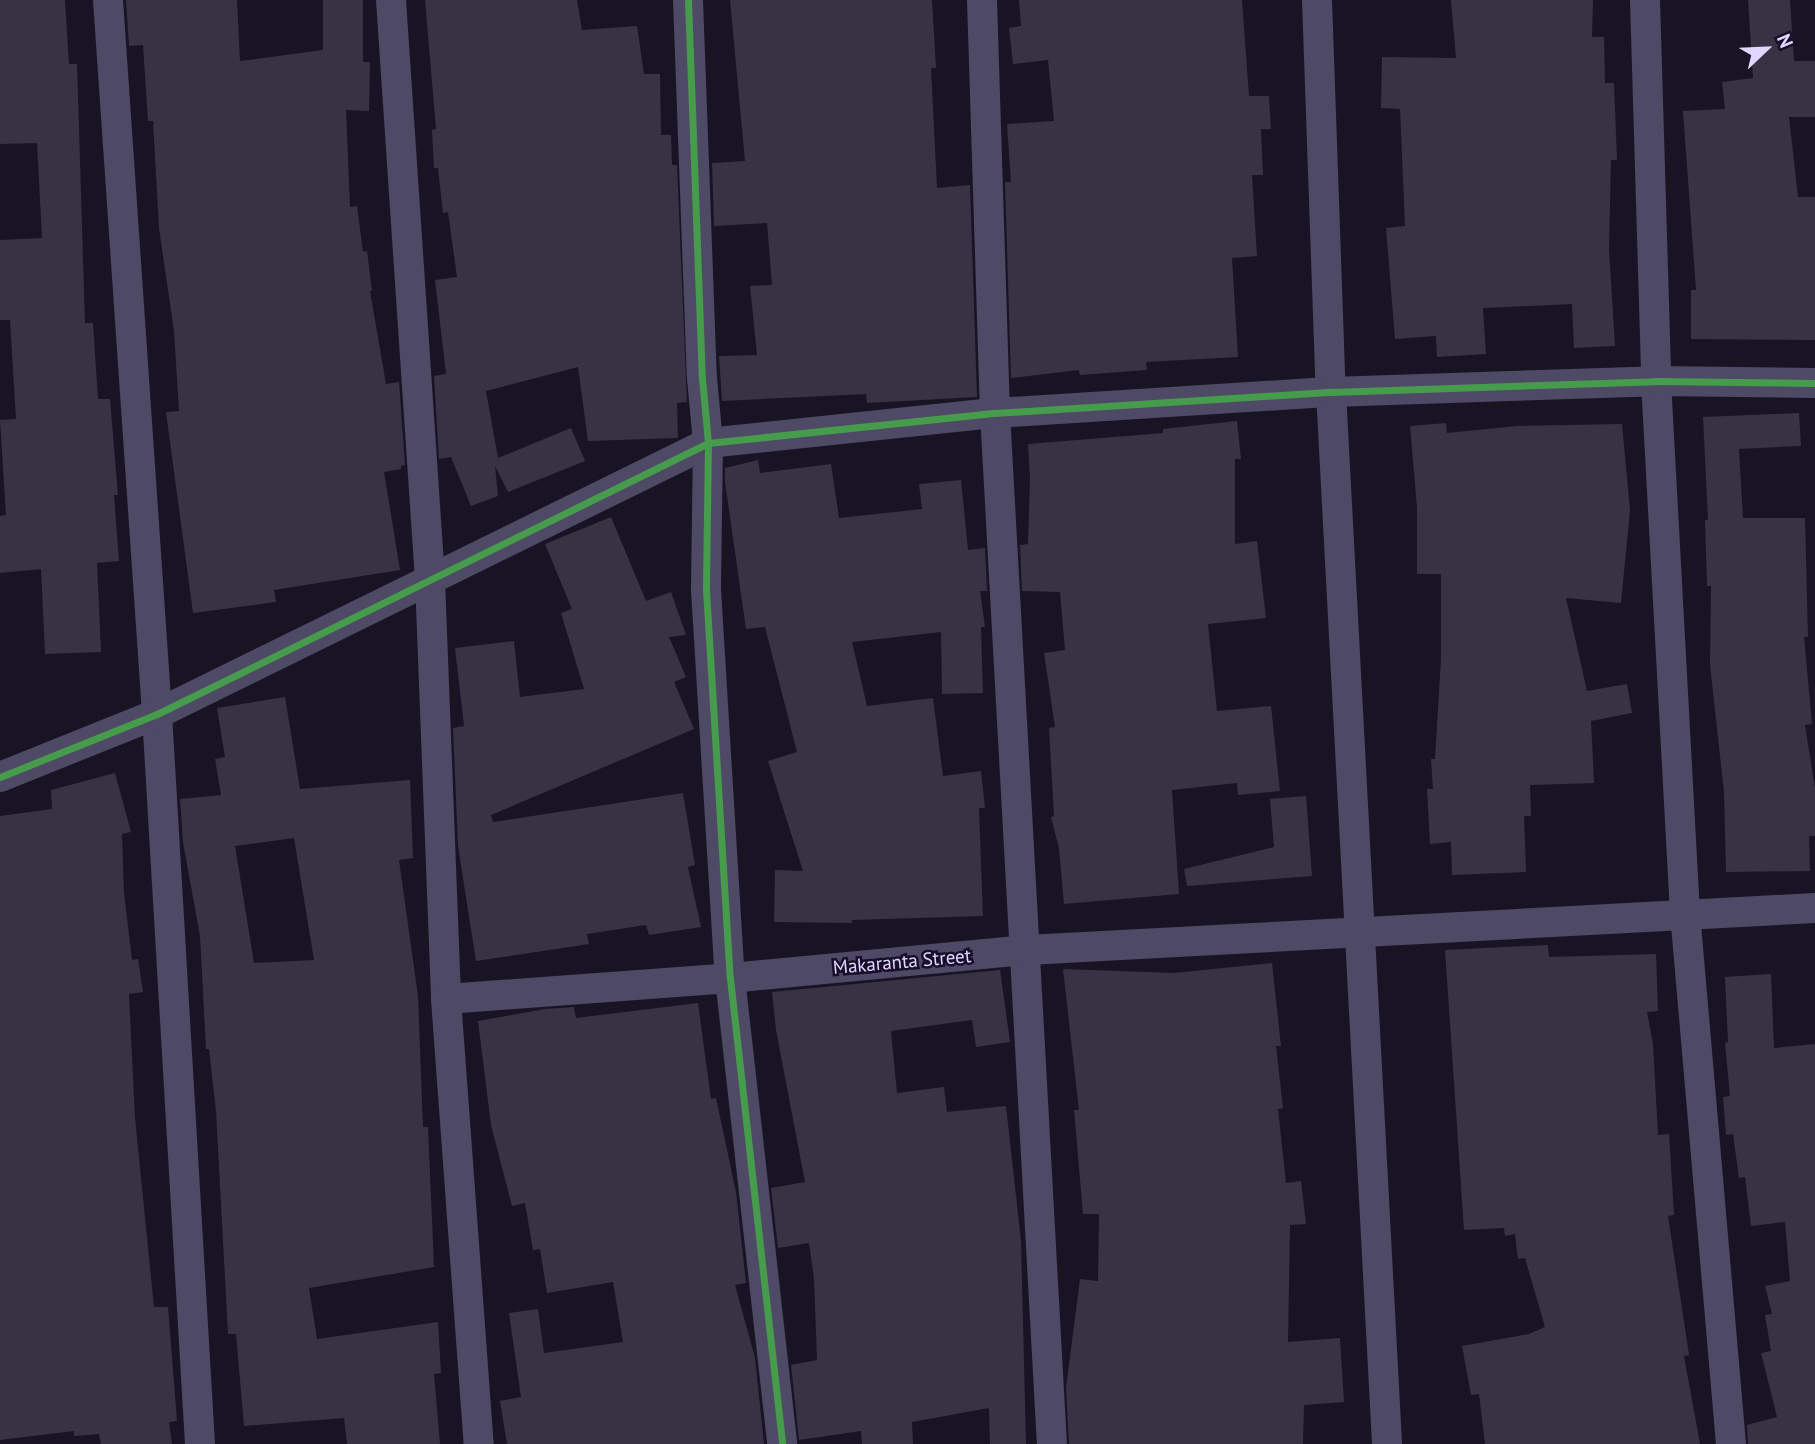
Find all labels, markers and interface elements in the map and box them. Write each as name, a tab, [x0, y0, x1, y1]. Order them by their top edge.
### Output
north arrow	[1731, 14, 1801, 84]
text: N	[1772, 30, 1799, 51]
street label: Makaranta Street	[832, 945, 972, 979]

